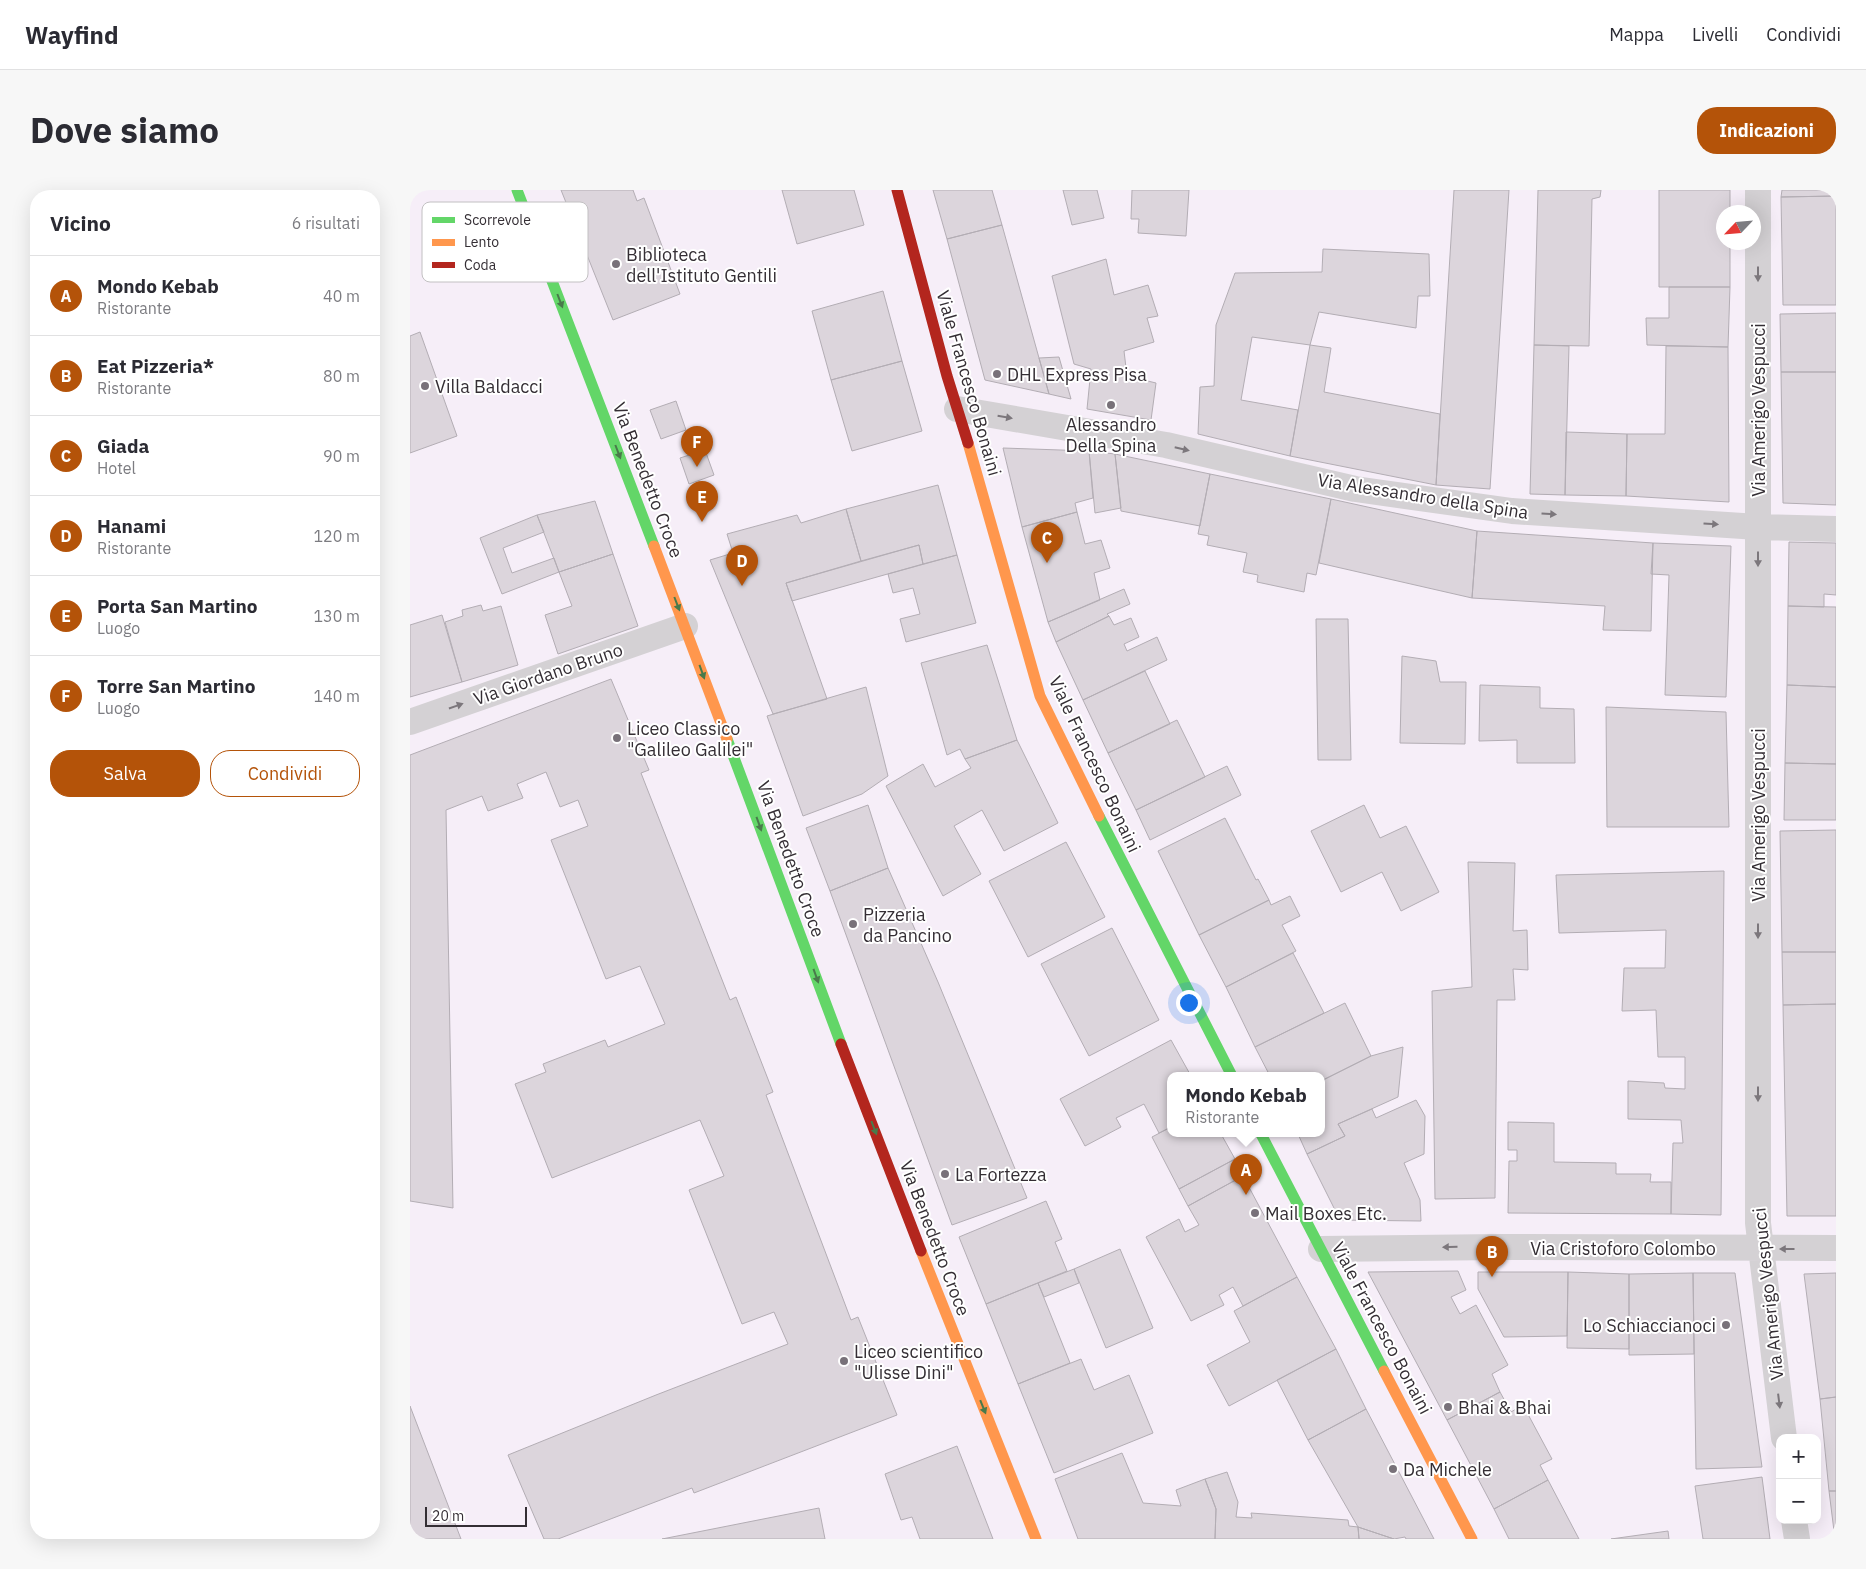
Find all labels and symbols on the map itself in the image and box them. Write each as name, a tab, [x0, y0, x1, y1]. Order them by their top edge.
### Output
legend	[422, 202, 588, 282]
north arrow	[1716, 205, 1761, 250]
text: Scorrevole	[464, 211, 531, 229]
text: Lento	[464, 233, 499, 251]
place label: Biblioteca dell'Istituto Gentili	[626, 243, 777, 287]
text: Coda	[464, 256, 497, 274]
marker: Biblioteca dell'Istituto Gentili	[610, 258, 622, 270]
one-way arrow	[1754, 266, 1762, 282]
street label: Viale Francesco Bonaini	[931, 288, 1007, 478]
one-way arrow	[556, 294, 564, 309]
street label: Via Amerigo Vespucci	[1747, 323, 1770, 497]
place label: DHL Express Pisa	[1007, 363, 1147, 386]
marker: DHL Express Pisa	[991, 368, 1003, 380]
place label: Villa Baldacci	[435, 375, 543, 398]
marker: Villa Baldacci	[419, 380, 431, 392]
street label: Via Benedetto Croce	[608, 399, 688, 561]
marker: Alessandro Della Spina	[1105, 399, 1117, 411]
place label: Alessandro Della Spina	[1066, 413, 1157, 457]
one-way arrow	[998, 414, 1014, 422]
pin: F	[681, 426, 713, 467]
one-way arrow	[615, 445, 622, 460]
one-way arrow	[1175, 445, 1190, 453]
street label: Via Alessandro della Spina	[1316, 468, 1531, 524]
pin: E	[686, 481, 718, 522]
one-way arrow	[1541, 510, 1557, 518]
one-way arrow	[1703, 520, 1719, 528]
pin: C	[1031, 522, 1063, 563]
pin: D	[726, 545, 758, 586]
one-way arrow	[1754, 551, 1762, 567]
one-way arrow	[673, 597, 681, 612]
street label: Via Giordano Bruno	[470, 638, 626, 710]
one-way arrow	[698, 665, 706, 680]
street label: Viale Francesco Bonaini	[1044, 672, 1146, 856]
one-way arrow	[449, 702, 464, 710]
place label: Liceo Classico "Galileo Galilei"	[627, 717, 753, 761]
street label: Via Amerigo Vespucci	[1747, 728, 1770, 902]
marker: Liceo Classico "Galileo Galilei"	[611, 732, 623, 744]
street label: Via Benedetto Croce	[752, 778, 830, 940]
one-way arrow	[755, 817, 763, 832]
place label: Pizzeria da Pancino	[863, 903, 952, 947]
marker: Pizzeria da Pancino	[847, 918, 859, 930]
one-way arrow	[1754, 923, 1762, 939]
one-way arrow	[813, 969, 820, 984]
your location	[1176, 990, 1202, 1016]
one-way arrow	[1754, 1086, 1762, 1102]
one-way arrow	[870, 1121, 878, 1136]
pin: A	[1230, 1154, 1262, 1195]
street label: Via Benedetto Croce	[895, 1157, 975, 1319]
place label: La Fortezza	[955, 1163, 1047, 1186]
marker: La Fortezza	[939, 1168, 951, 1180]
place label: Mail Boxes Etc.	[1265, 1202, 1387, 1225]
marker: Mail Boxes Etc.	[1249, 1207, 1261, 1219]
street label: Via Amerigo Vespucci	[1747, 1207, 1789, 1381]
pin: B	[1476, 1236, 1508, 1277]
street label: Via Cristoforo Colombo	[1530, 1237, 1716, 1260]
street label: Viale Francesco Bonaini	[1327, 1238, 1437, 1418]
one-way arrow	[1442, 1243, 1458, 1251]
one-way arrow	[1779, 1245, 1795, 1253]
place label: Lo Schiaccianoci	[1583, 1314, 1716, 1337]
marker: Lo Schiaccianoci	[1720, 1319, 1732, 1331]
place label: Liceo scientifico "Ulisse Dini"	[854, 1340, 983, 1384]
marker: Liceo scientifico "Ulisse Dini"	[838, 1355, 850, 1367]
one-way arrow	[1775, 1394, 1783, 1410]
place label: Bhai & Bhai	[1458, 1396, 1551, 1419]
one-way arrow	[979, 1400, 987, 1414]
marker: Bhai & Bhai	[1442, 1401, 1454, 1413]
place label: Da Michele	[1403, 1458, 1492, 1481]
marker: Da Michele	[1387, 1463, 1399, 1475]
scale bar	[425, 1504, 528, 1527]

